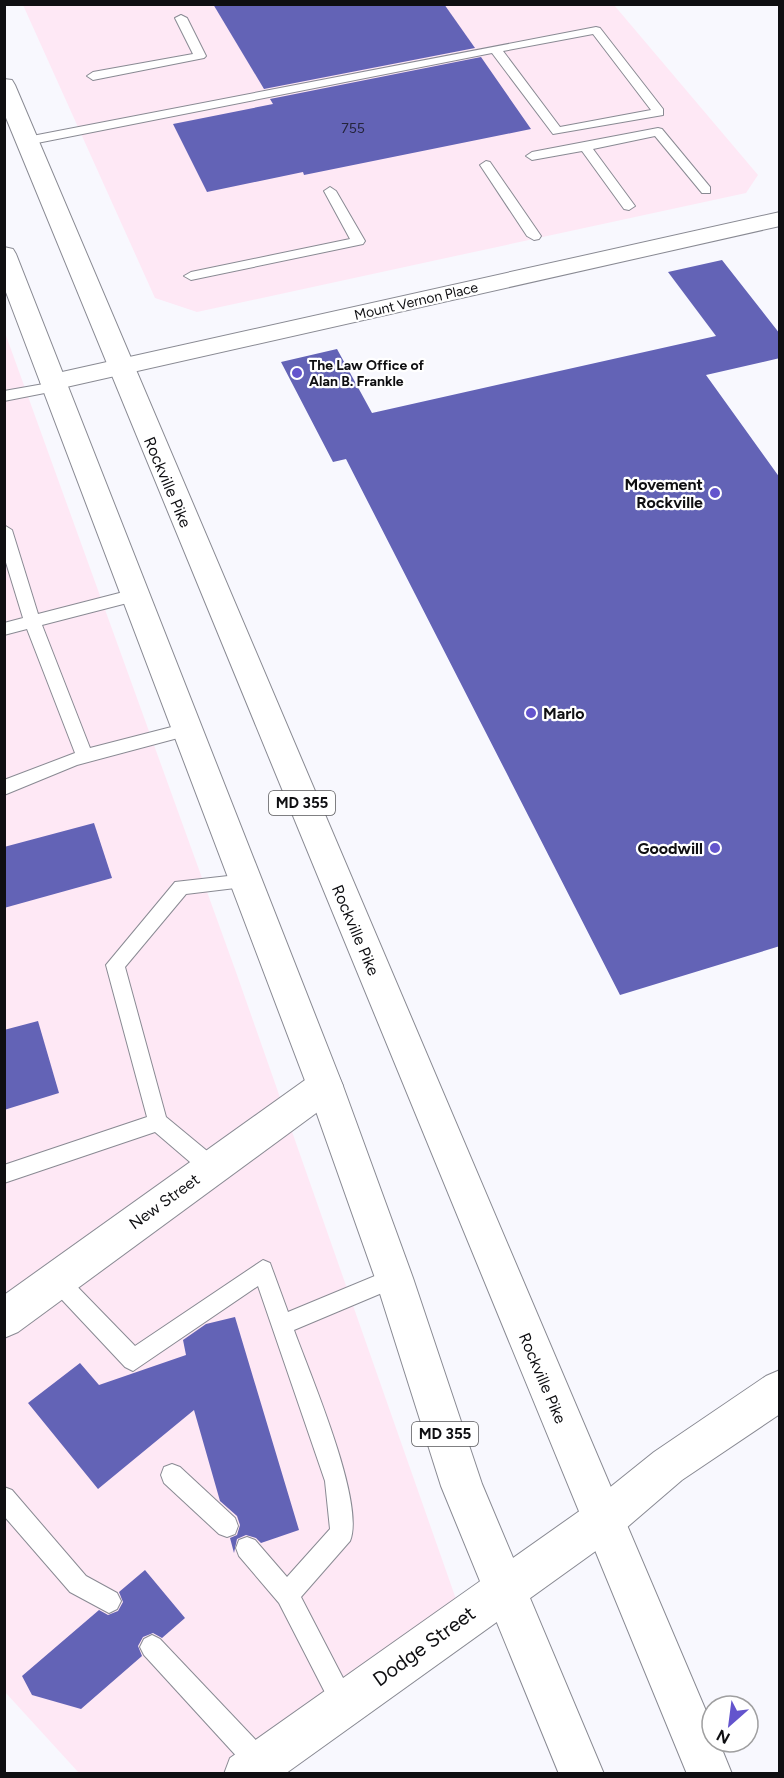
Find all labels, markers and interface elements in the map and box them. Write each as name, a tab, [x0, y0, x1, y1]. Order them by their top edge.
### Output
house number: 755	[341, 120, 365, 137]
street label: Mount Vernon Place	[353, 279, 480, 324]
place label: The Law Office of Alan B. Frankle	[309, 357, 425, 390]
marker: The Law Office of Alan B. Frankle	[290, 366, 304, 380]
street label: Rockville Pike	[140, 434, 195, 531]
place label: Movement Rockville	[625, 475, 703, 512]
marker: Movement Rockville	[708, 486, 722, 500]
place label: Marlo	[543, 704, 585, 723]
marker: Marlo	[524, 706, 538, 720]
road number: MD 355	[269, 791, 335, 815]
place label: Goodwill	[638, 839, 703, 858]
marker: Goodwill	[708, 841, 722, 855]
street label: Rockville Pike	[328, 882, 383, 979]
street label: New Street	[125, 1170, 203, 1233]
street label: Rockville Pike	[515, 1330, 570, 1427]
road number: MD 355	[412, 1422, 478, 1446]
street label: Dodge Street	[368, 1601, 480, 1691]
north arrow	[700, 1694, 760, 1754]
text: N	[713, 1726, 733, 1748]

